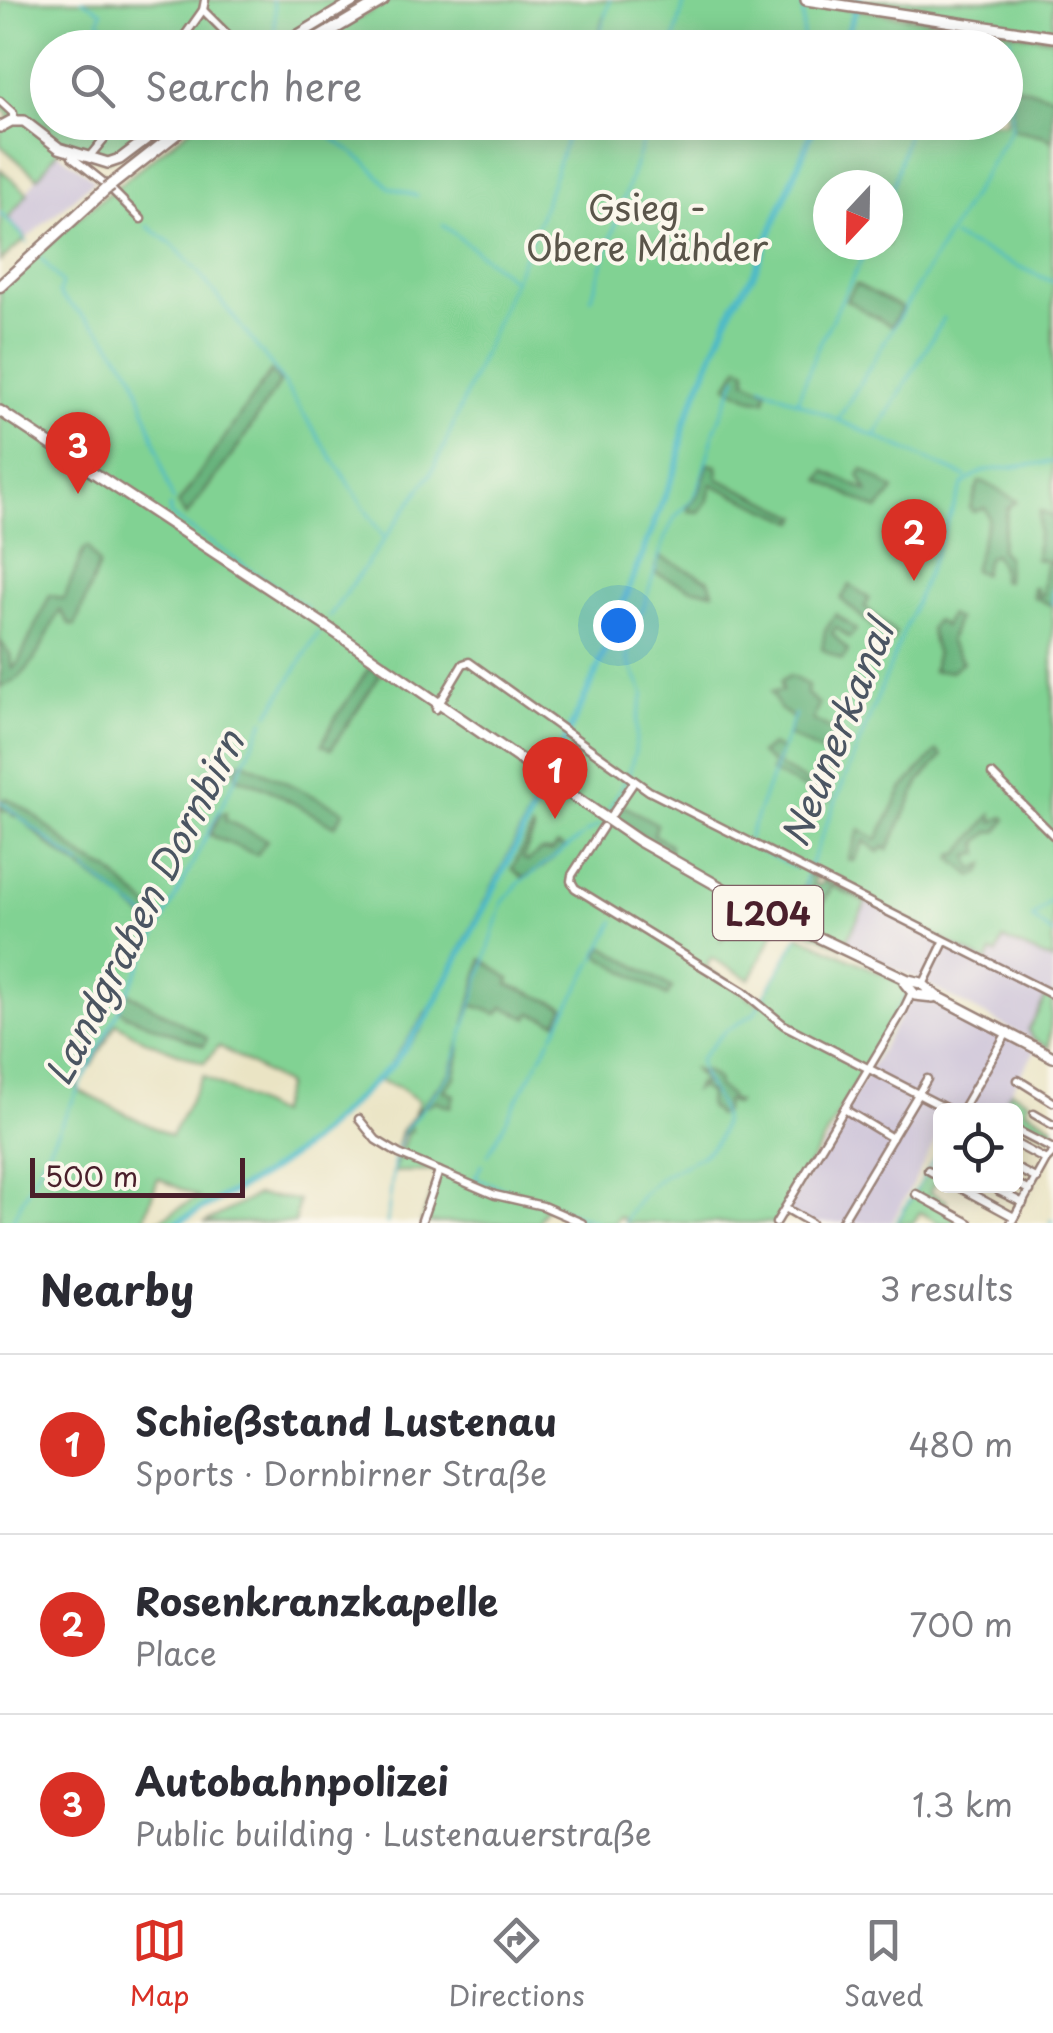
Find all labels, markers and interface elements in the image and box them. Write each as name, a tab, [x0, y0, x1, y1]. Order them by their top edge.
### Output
search box	[30, 30, 1023, 140]
text: Search here	[145, 57, 362, 114]
icon: search	[65, 58, 120, 113]
north arrow	[813, 170, 903, 260]
park label: Gsieg - Obere Mähder	[526, 180, 769, 273]
pin: 3	[46, 412, 110, 494]
pin: 2	[882, 498, 946, 581]
your location	[593, 600, 644, 651]
water label: Neunerkanal	[765, 607, 909, 854]
water label: Landgraben Dornbirn	[29, 718, 258, 1094]
pin: 1	[522, 736, 588, 819]
road number: L204	[713, 886, 823, 940]
map controls	[933, 1103, 1023, 1193]
button: locate	[933, 1103, 1023, 1193]
scale bar	[30, 1153, 245, 1198]
text: 500 m	[45, 1154, 138, 1197]
text: Nearby	[40, 1257, 194, 1320]
text: 3 results	[879, 1264, 1013, 1312]
text: Schießstand Lustenau	[135, 1392, 557, 1449]
text: 1	[65, 1420, 80, 1468]
text: 480 m	[908, 1420, 1013, 1468]
text: Sports · Dornbirner Straße	[135, 1449, 547, 1497]
text: Rosenkranzkapelle	[135, 1572, 498, 1629]
text: 2	[61, 1600, 84, 1648]
text: 700 m	[909, 1600, 1013, 1648]
text: Place	[135, 1629, 217, 1677]
text: Autobahnpolizei	[135, 1752, 449, 1809]
text: 3	[62, 1780, 83, 1828]
text: 1.3 km	[912, 1780, 1013, 1828]
text: Public building · Lustenauerstraße	[135, 1809, 652, 1857]
tab: Map	[130, 1913, 189, 2016]
tab: Directions	[449, 1913, 585, 2016]
tab: Saved	[844, 1913, 923, 2016]

